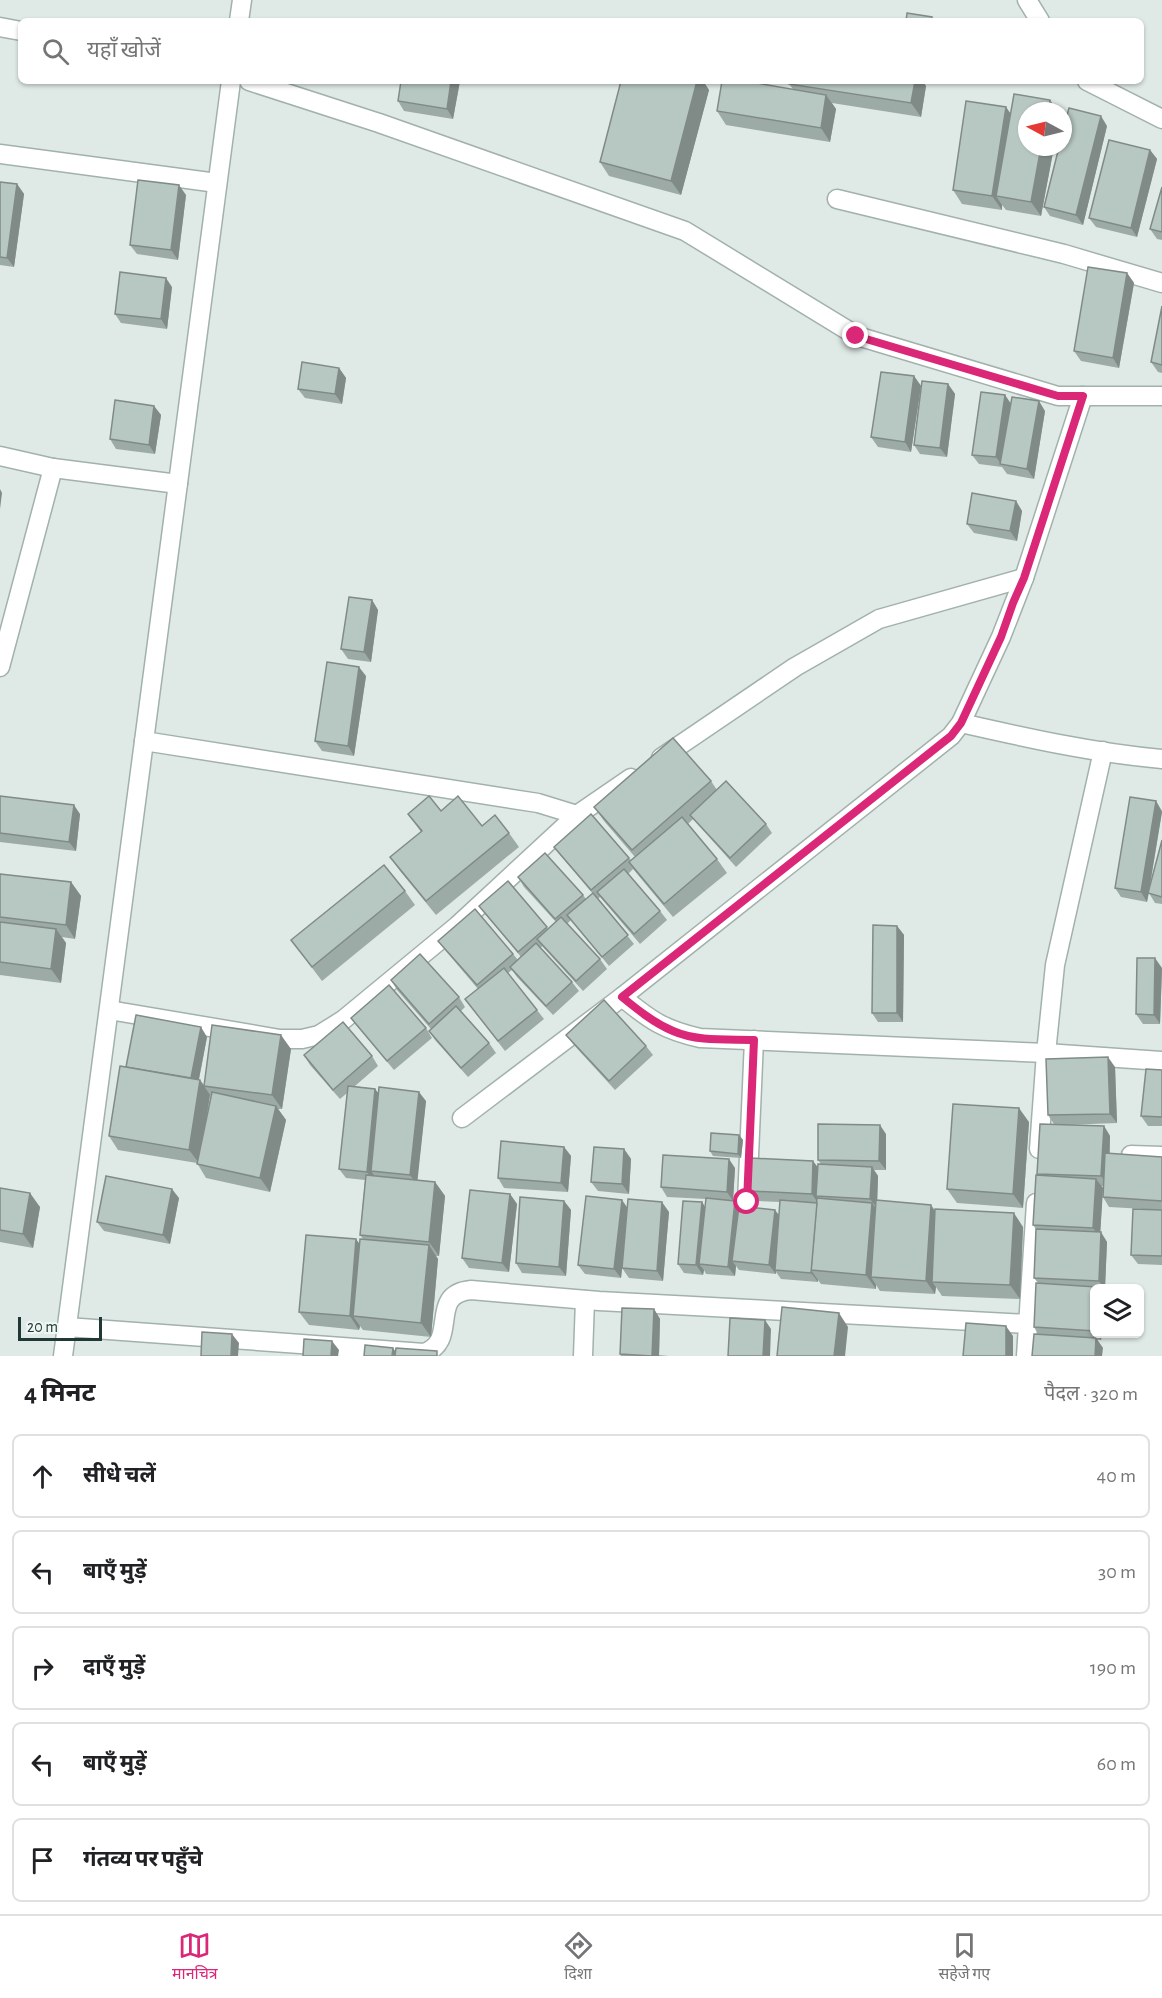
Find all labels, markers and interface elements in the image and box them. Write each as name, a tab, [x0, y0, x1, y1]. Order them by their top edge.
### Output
search box	[18, 18, 1144, 84]
icon: search	[39, 35, 72, 68]
text: यहाँ खोजें	[87, 39, 161, 61]
north arrow	[1018, 102, 1072, 156]
route end	[842, 322, 868, 348]
route start	[733, 1188, 759, 1214]
map controls	[1090, 1284, 1144, 1338]
button: layers	[1090, 1284, 1144, 1338]
scale bar	[18, 1314, 102, 1342]
text: 20 m	[27, 1319, 58, 1335]
text: 4 मिनट	[24, 1380, 96, 1406]
text: पैदल · 320 m	[1044, 1384, 1138, 1404]
icon: ahead	[26, 1460, 59, 1493]
text: सीधे चलें	[83, 1464, 156, 1486]
text: 40 m	[1097, 1466, 1136, 1486]
icon: left	[26, 1556, 59, 1589]
text: बाएँ मुड़ें	[83, 1560, 147, 1582]
text: 30 m	[1098, 1562, 1136, 1582]
icon: right	[26, 1652, 59, 1685]
text: दाएँ मुड़ें	[83, 1656, 145, 1678]
text: 190 m	[1090, 1658, 1136, 1678]
icon: left	[26, 1748, 59, 1781]
text: बाएँ मुड़ें	[83, 1752, 147, 1774]
text: 60 m	[1097, 1754, 1136, 1774]
icon: arrive	[26, 1844, 59, 1877]
text: गंतव्य पर पहुँचे	[83, 1848, 203, 1870]
tab: मानचित्र	[172, 1929, 218, 1986]
tab: दिशा	[562, 1929, 595, 1986]
tab: सहेजे गए	[938, 1929, 990, 1986]

